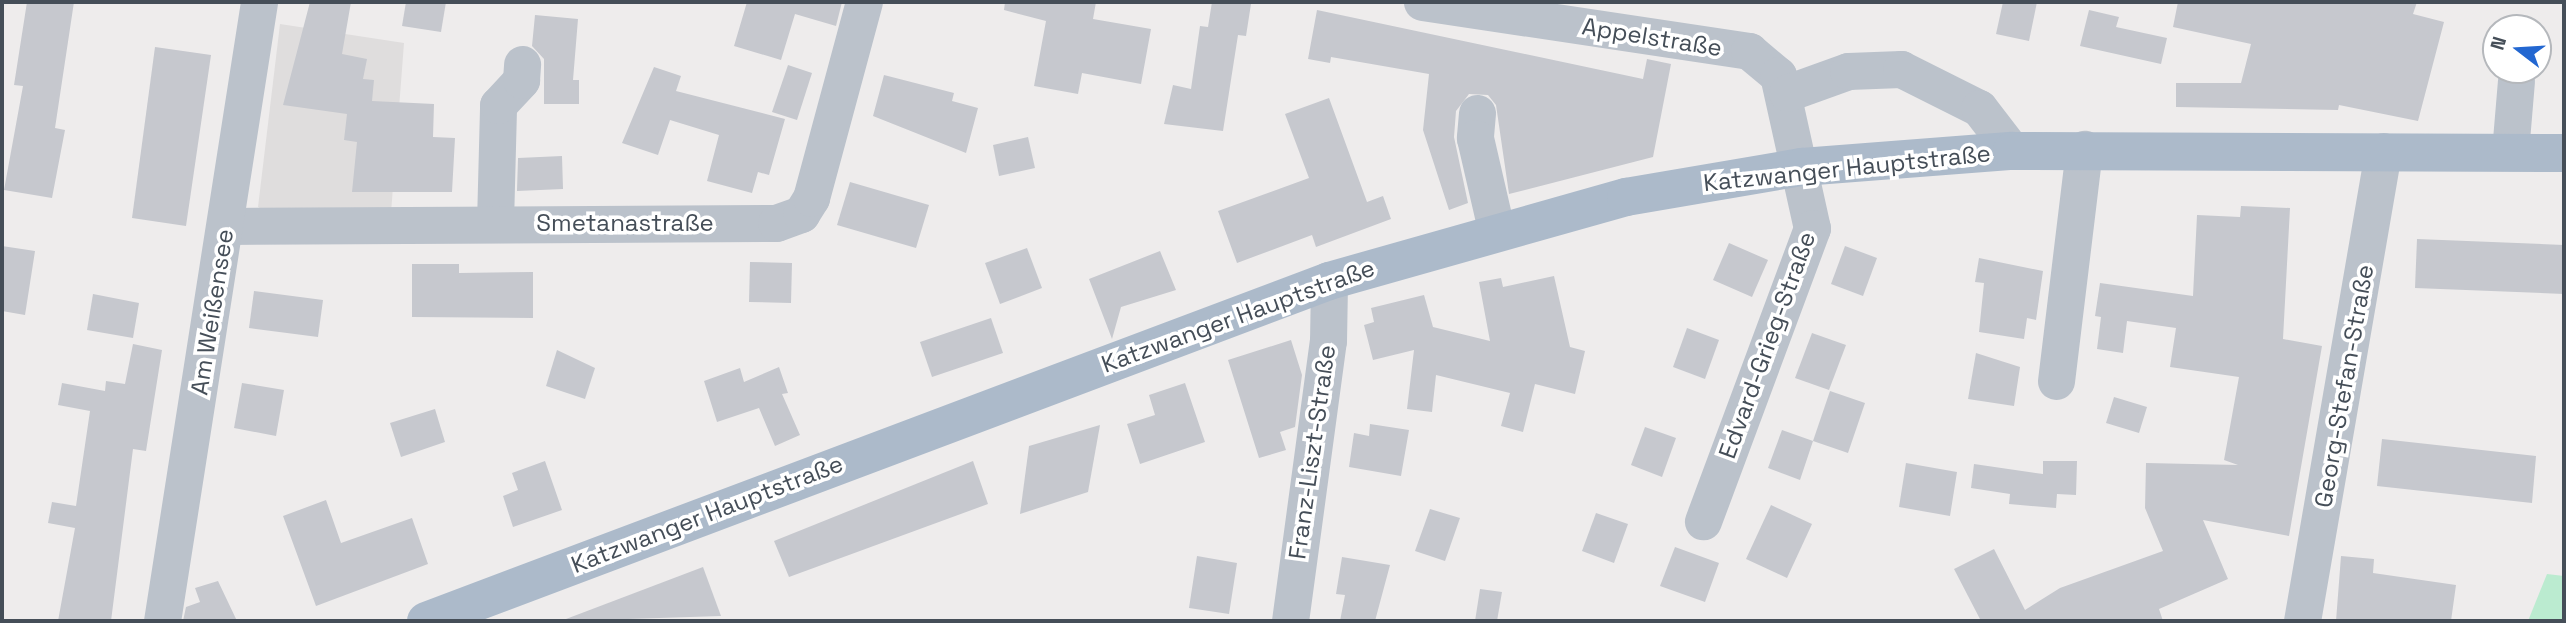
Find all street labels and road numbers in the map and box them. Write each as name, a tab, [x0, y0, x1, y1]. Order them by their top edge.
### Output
street label: Appelstraße	[1580, 12, 1724, 62]
street label: Katzwanger Hauptstraße	[1702, 139, 1992, 197]
street label: Smetanastraße	[536, 209, 714, 237]
street label: Am Weißensee	[185, 227, 239, 397]
street label: Edvard-Grieg-Straße	[1713, 228, 1821, 462]
street label: Katzwanger Hauptstraße	[1097, 253, 1379, 379]
street label: Georg-Stefan-Straße	[2308, 262, 2380, 510]
street label: Franz-Liszt-Straße	[1283, 343, 1341, 561]
street label: Katzwanger Hauptstraße	[567, 449, 847, 579]

